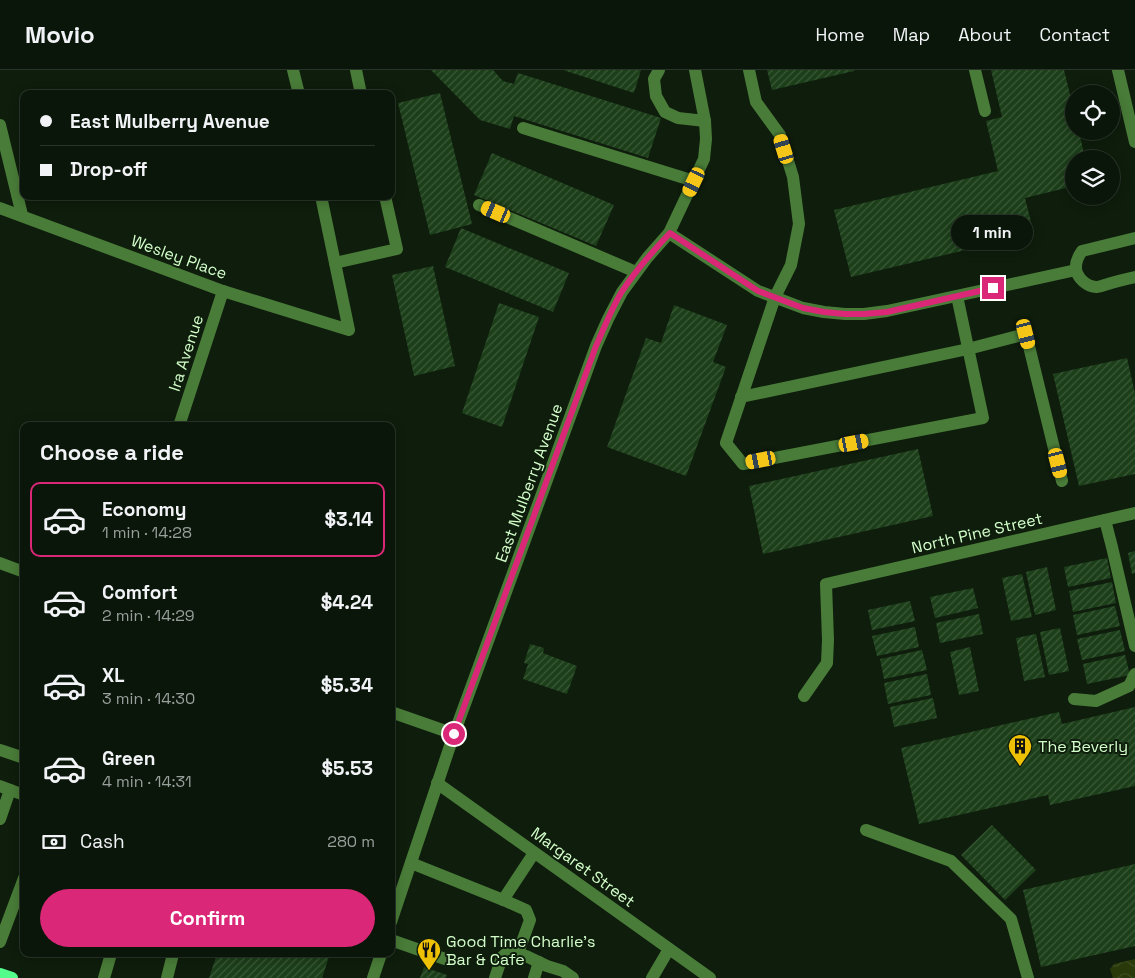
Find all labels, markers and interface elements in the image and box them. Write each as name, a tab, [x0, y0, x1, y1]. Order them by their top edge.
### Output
text: Movio	[25, 19, 95, 50]
text: Home	[816, 23, 865, 46]
text: Map	[893, 23, 930, 46]
text: About	[958, 23, 1012, 46]
text: Contact	[1040, 23, 1110, 46]
map controls	[1065, 85, 1120, 205]
button: locate	[1065, 85, 1120, 140]
text: East Mulberry Avenue	[70, 109, 270, 134]
car	[772, 132, 795, 166]
button: layers	[1065, 150, 1120, 205]
text: Drop-off	[70, 157, 148, 182]
car	[680, 165, 707, 199]
car	[479, 199, 512, 225]
callout: 1 min	[952, 216, 1034, 250]
text: 1 min	[972, 222, 1012, 243]
street label: Wesley Place	[128, 230, 230, 284]
route end	[982, 277, 1004, 299]
street label: Ira Avenue	[164, 312, 208, 394]
car	[1015, 318, 1036, 350]
street label: East Mulberry Avenue	[490, 401, 568, 565]
car	[837, 433, 870, 453]
text: Choose a ride	[40, 438, 184, 466]
car	[1047, 447, 1068, 479]
car	[744, 450, 777, 470]
icon: car	[42, 497, 87, 542]
text: Economy	[102, 497, 186, 522]
text: $3.14	[325, 507, 373, 532]
street label: North Pine Street	[910, 508, 1044, 558]
text: 1 min · 14:28	[102, 522, 192, 543]
icon: car	[42, 580, 87, 625]
text: Comfort	[102, 580, 178, 605]
text: $4.24	[321, 590, 373, 615]
text: 2 min · 14:29	[102, 605, 195, 626]
icon: car	[42, 663, 87, 708]
text: XL	[102, 663, 125, 688]
text: $5.34	[321, 673, 373, 698]
text: 3 min · 14:30	[102, 688, 195, 709]
route start	[443, 723, 465, 745]
building icon: The Beverly	[1007, 733, 1033, 767]
place label: The Beverly	[1038, 736, 1128, 757]
icon: car	[42, 746, 87, 791]
text: Green	[102, 746, 155, 771]
text: $5.53	[321, 756, 373, 781]
text: 4 min · 14:31	[102, 771, 192, 792]
street label: Margaret Street	[527, 822, 639, 912]
icon: cash	[40, 828, 68, 856]
text: Cash	[80, 829, 125, 854]
text: 280 m	[327, 831, 375, 852]
button: Confirm	[40, 889, 375, 947]
place label: Good Time Charlie's Bar & Cafe	[446, 931, 595, 970]
restaurant icon: Good Time Charlie's Bar & Cafe	[416, 937, 442, 971]

